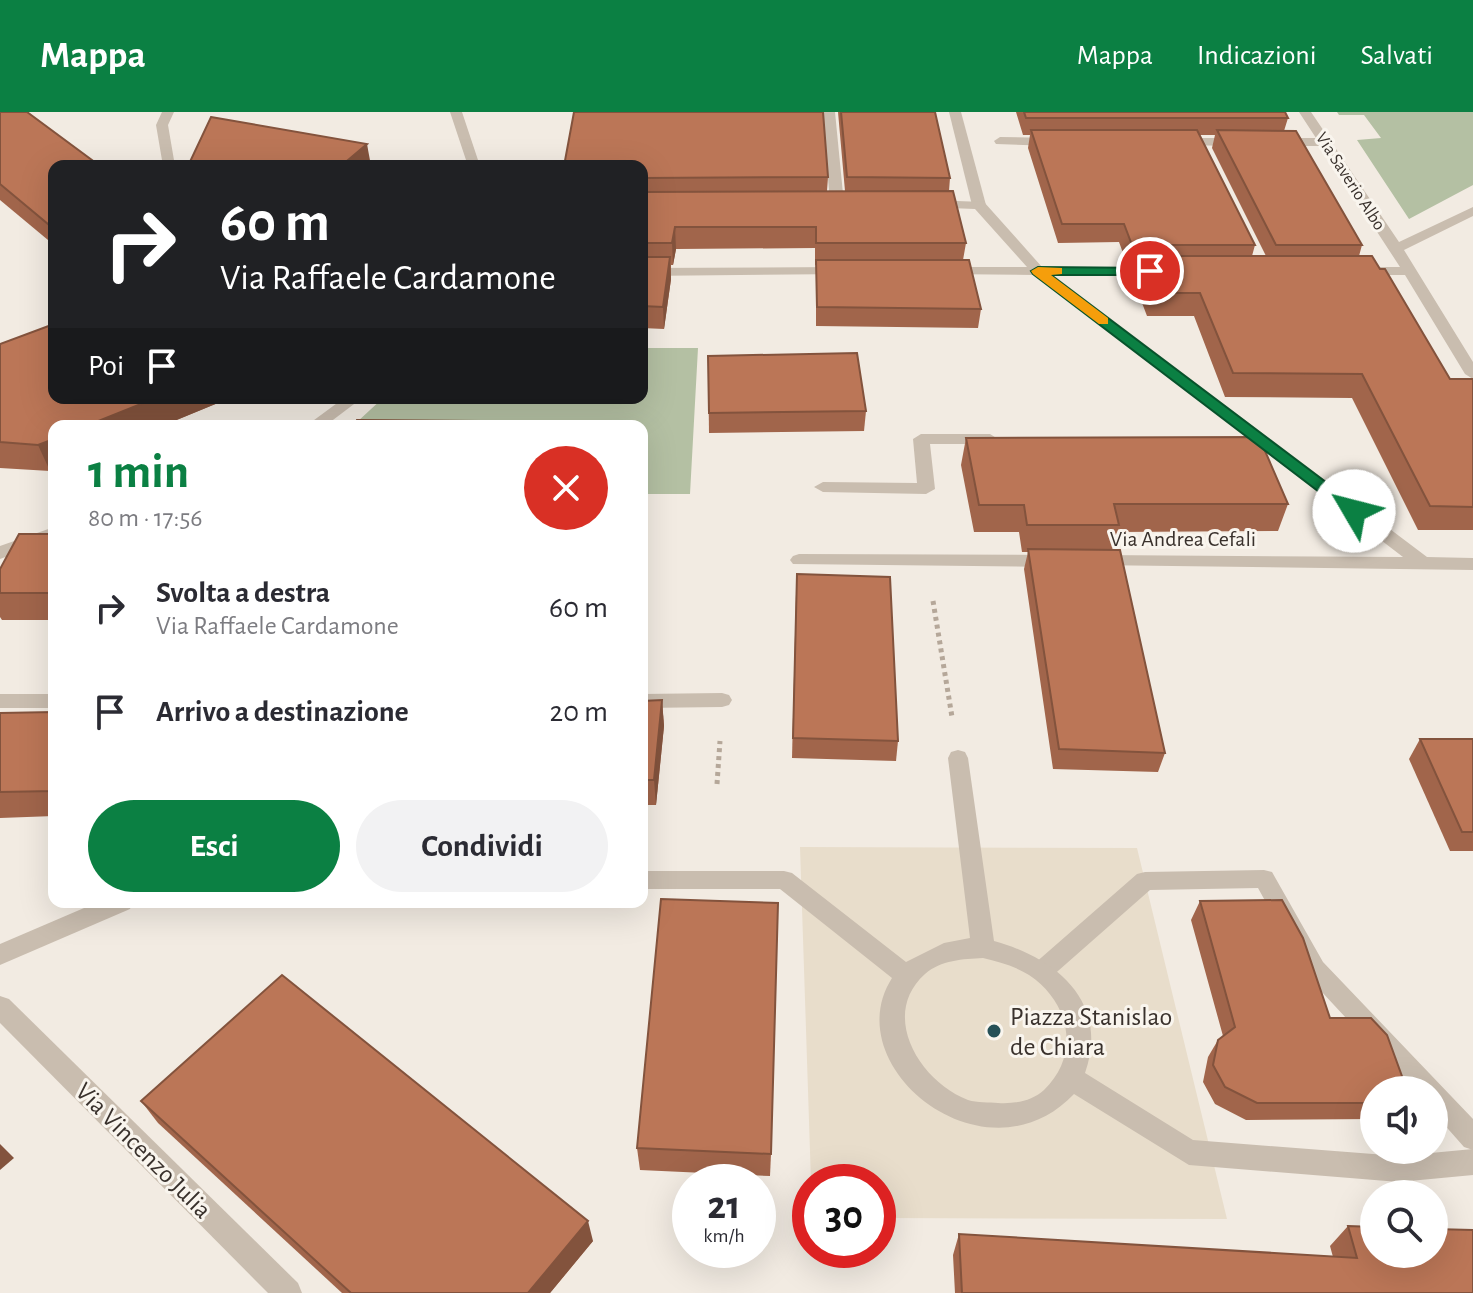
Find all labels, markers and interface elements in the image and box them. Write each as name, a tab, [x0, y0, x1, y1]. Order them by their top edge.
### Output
text: Mappa	[40, 37, 146, 75]
text: Mappa	[1077, 42, 1153, 70]
text: Indicazioni	[1197, 42, 1316, 70]
text: Salvati	[1360, 42, 1433, 70]
street label: Via Saverio Albo	[1312, 129, 1388, 234]
icon: right	[88, 192, 192, 296]
text: 60 m	[220, 195, 330, 251]
pin	[1116, 237, 1184, 305]
icon: arrive	[1128, 249, 1172, 293]
text: Via Raffaele Cardamone	[220, 260, 556, 296]
icon: arrive	[140, 344, 184, 388]
text: Poi	[88, 351, 124, 381]
button: close	[524, 446, 608, 530]
text: 1 min	[88, 449, 189, 497]
position arrow	[1312, 469, 1396, 553]
text: 80 m · 17:56	[88, 505, 203, 531]
street label: Via Andrea Cefali	[1110, 528, 1256, 550]
text: Svolta a destra	[156, 578, 330, 608]
icon: right	[88, 586, 132, 630]
text: 60 m	[549, 593, 608, 623]
text: Via Raffaele Cardamone	[156, 613, 399, 639]
icon: arrive	[88, 690, 132, 734]
text: Arrivo a destinazione	[156, 697, 409, 727]
text: 20 m	[550, 697, 608, 727]
button: Esci	[88, 800, 340, 892]
button: Condividi	[356, 800, 608, 892]
place label: Piazza Stanislao de Chiara	[1010, 1004, 1172, 1060]
marker: Piazza Stanislao de Chiara	[985, 1022, 1003, 1040]
map controls	[1360, 1076, 1448, 1268]
button: sound	[1360, 1076, 1448, 1164]
street label: Via Vincenzo Julia	[70, 1078, 216, 1224]
speed limit sign: 30	[792, 1164, 896, 1268]
button: search	[1360, 1180, 1448, 1268]
text: 21	[707, 1186, 741, 1226]
text: km/h	[703, 1226, 745, 1246]

